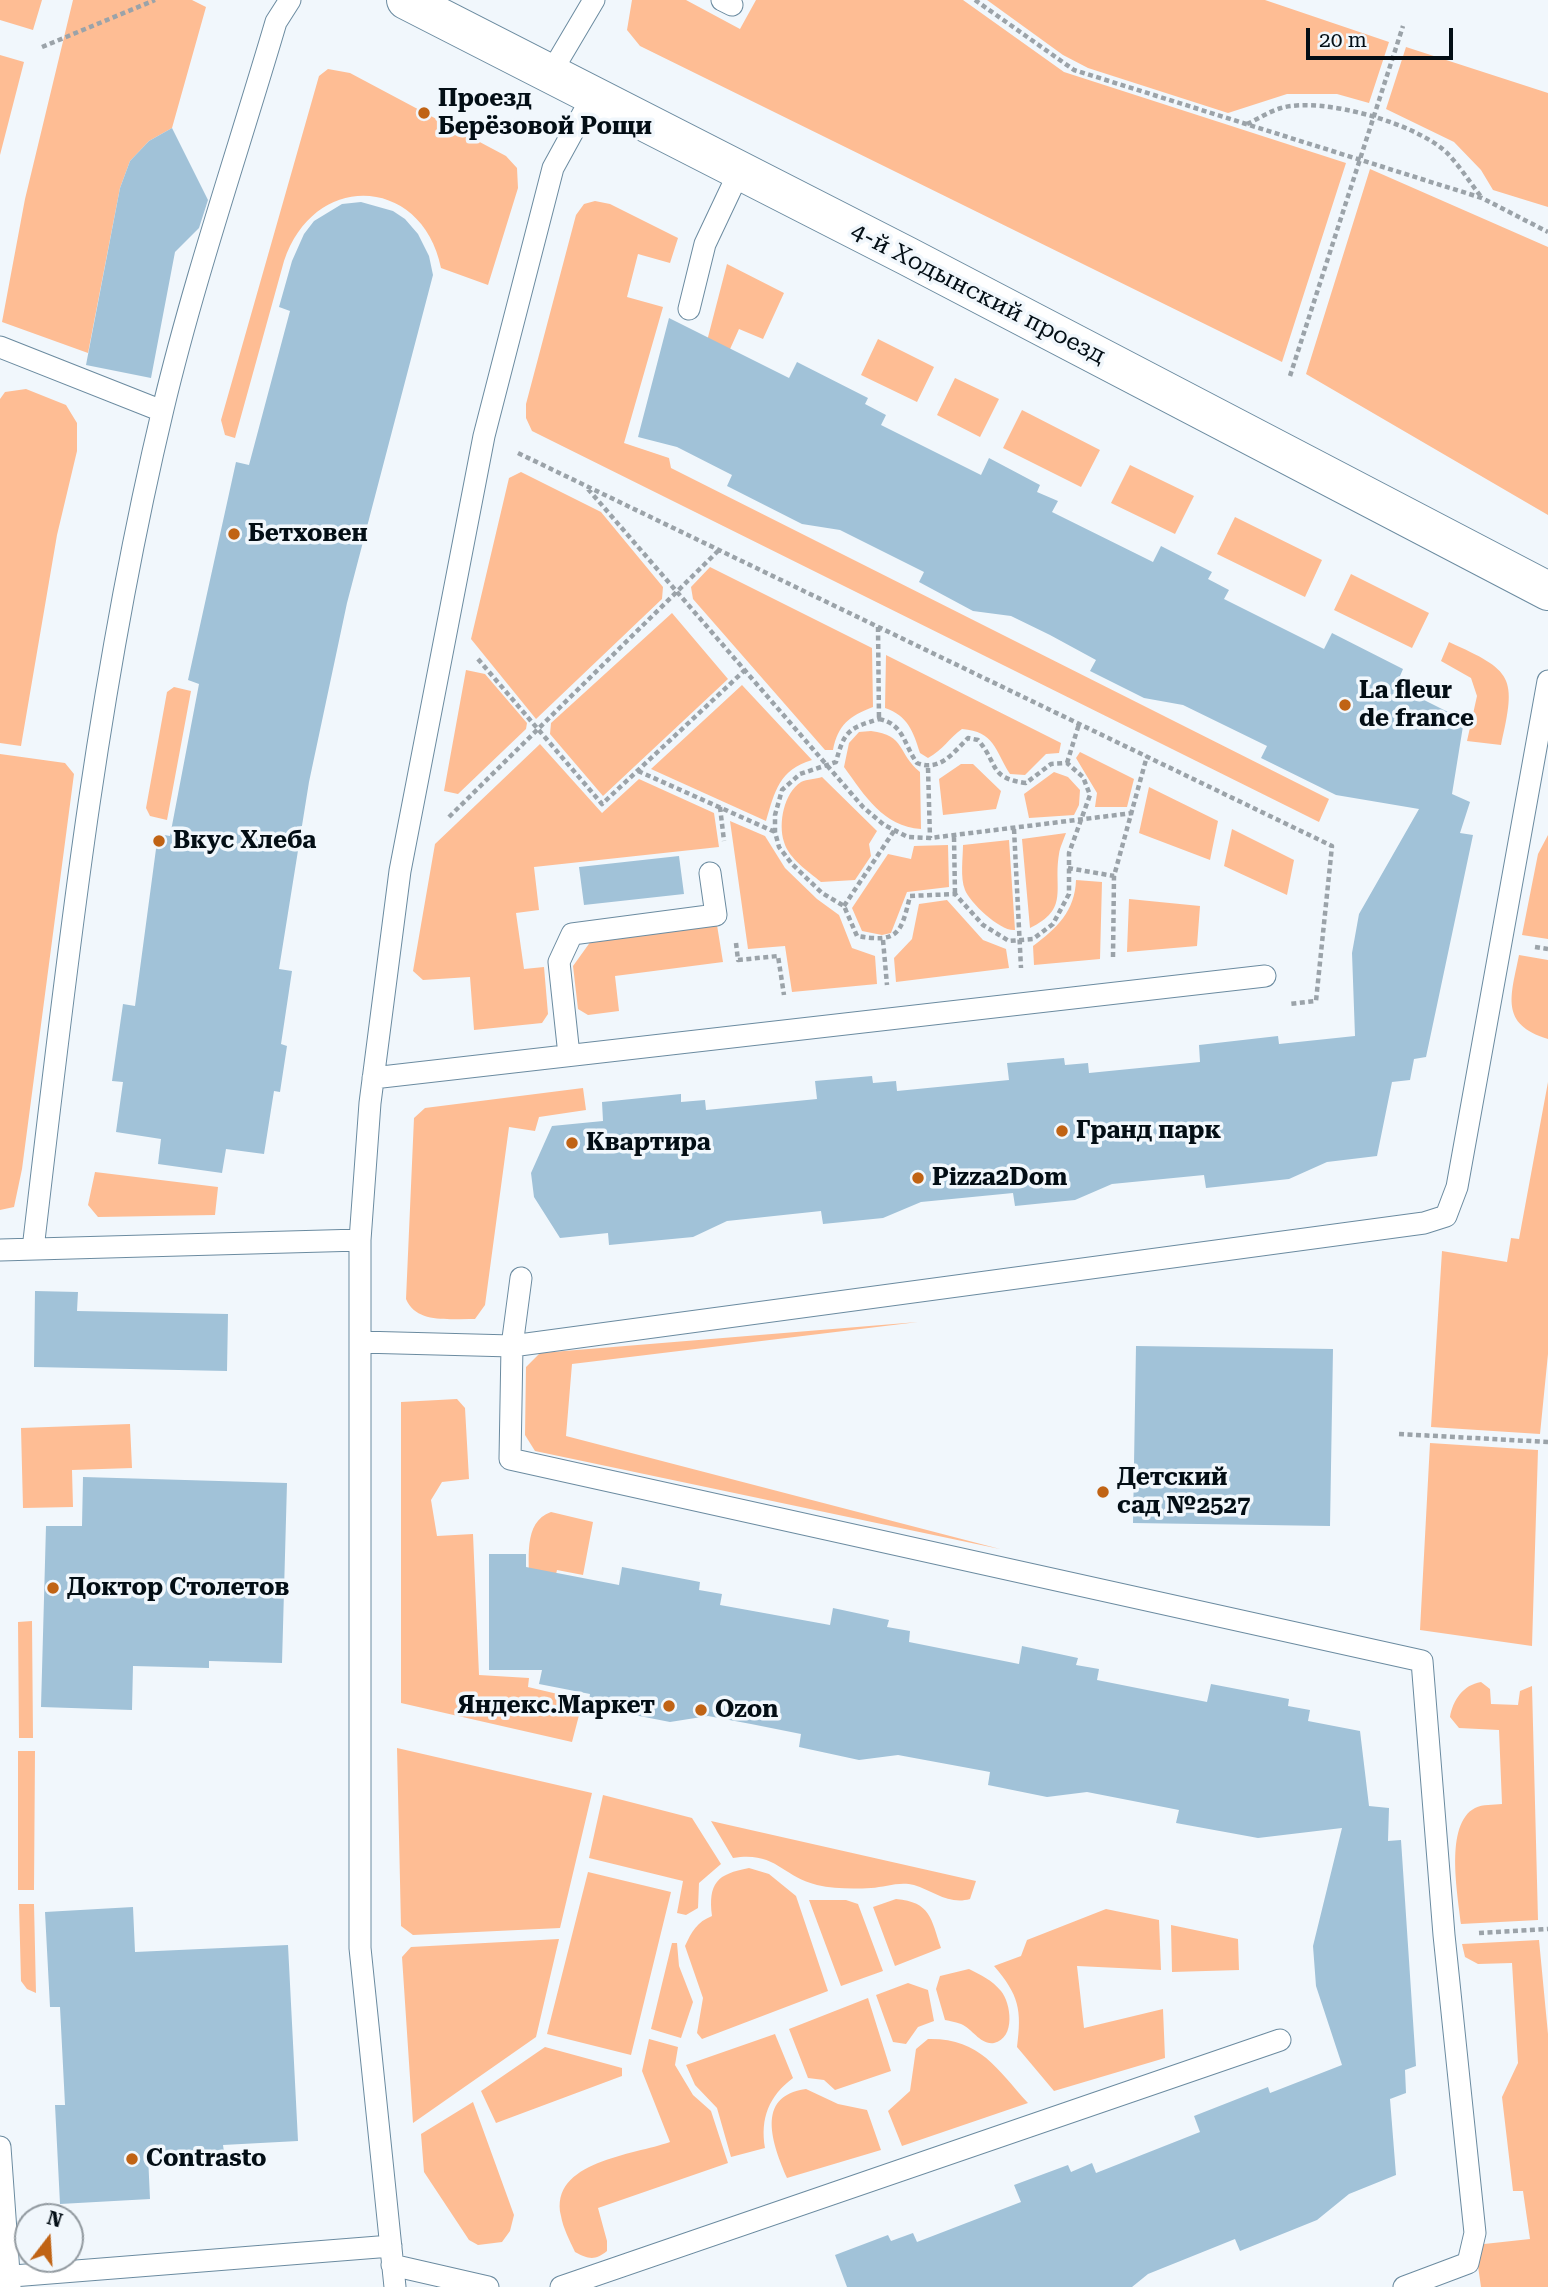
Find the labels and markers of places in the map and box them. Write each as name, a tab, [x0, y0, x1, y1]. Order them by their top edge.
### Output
place label: Проезд Берёзовой Рощи	[438, 85, 652, 141]
marker: Проезд Берёзовой Рощи	[416, 105, 432, 121]
place label: Бетховен	[248, 520, 368, 548]
marker: Бетховен	[226, 526, 242, 542]
place label: La fleur de france	[1359, 677, 1474, 733]
marker: La fleur de france	[1337, 697, 1353, 713]
place label: Вкус Хлеба	[173, 827, 316, 855]
marker: Вкус Хлеба	[151, 833, 167, 849]
place label: Гранд парк	[1076, 1117, 1221, 1145]
marker: Гранд парк	[1054, 1123, 1070, 1139]
place label: Квартира	[586, 1129, 711, 1157]
marker: Квартира	[564, 1135, 580, 1151]
place label: Pizza2Dom	[932, 1164, 1067, 1192]
marker: Pizza2Dom	[910, 1170, 926, 1186]
place label: Детский сад №2527	[1117, 1464, 1250, 1520]
marker: Детский сад №2527	[1095, 1484, 1111, 1500]
place label: Доктор Столетов	[67, 1574, 289, 1602]
marker: Доктор Столетов	[45, 1580, 61, 1596]
place label: Яндекс.Маркет	[457, 1692, 655, 1720]
place label: Ozon	[715, 1696, 778, 1724]
marker: Яндекс.Маркет	[661, 1698, 677, 1714]
marker: Ozon	[693, 1702, 709, 1718]
place label: Contrasto	[146, 2145, 267, 2173]
marker: Contrasto	[124, 2151, 140, 2167]

